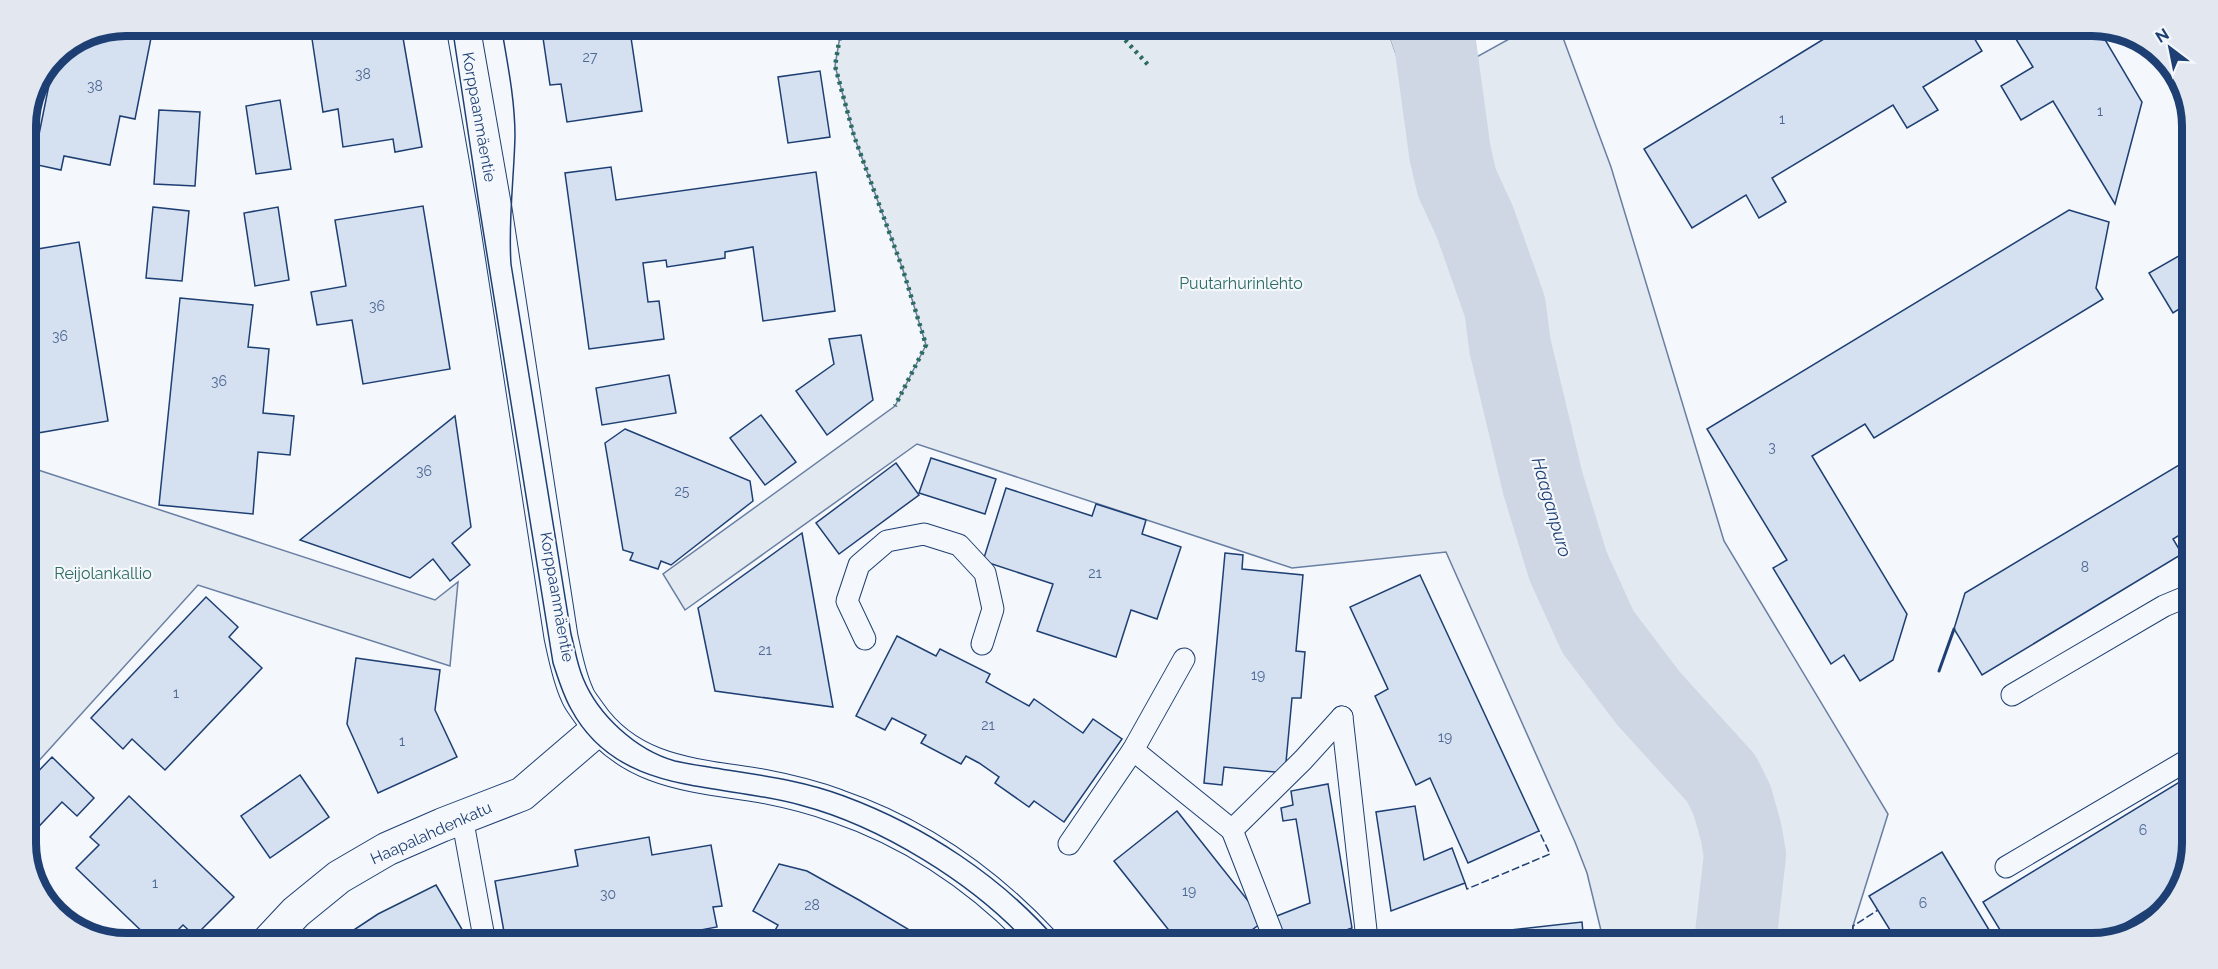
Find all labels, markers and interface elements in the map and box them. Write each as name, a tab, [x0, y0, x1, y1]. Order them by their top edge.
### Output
north arrow	[2140, 18, 2200, 78]
text: N	[2152, 24, 2173, 47]
house number: 27	[583, 49, 598, 65]
street label: Korppaanmäentie	[458, 50, 500, 184]
house number: 38	[355, 66, 371, 82]
house number: 38	[87, 78, 103, 94]
house number: 1	[2097, 103, 2103, 119]
house number: 1	[1779, 111, 1785, 127]
park label: Puutarhurinlehto	[1179, 274, 1303, 293]
house number: 36	[369, 298, 385, 314]
house number: 36	[52, 328, 68, 344]
house number: 36	[211, 373, 227, 389]
house number: 3	[1768, 439, 1776, 455]
water label: Haaganpuro	[1528, 455, 1576, 559]
house number: 36	[416, 463, 432, 479]
house number: 25	[675, 483, 690, 499]
street label: Korppaanmäentie	[536, 530, 578, 664]
house number: 8	[2081, 559, 2089, 575]
park label: Reijolankallio	[54, 564, 152, 583]
house number: 21	[1088, 565, 1102, 581]
house number: 21	[758, 642, 772, 658]
house number: 19	[1251, 667, 1265, 683]
house number: 1	[173, 685, 179, 701]
house number: 21	[981, 717, 995, 733]
house number: 19	[1438, 729, 1452, 745]
house number: 1	[399, 733, 405, 749]
street label: Haapalahdenkatu	[367, 798, 495, 868]
house number: 6	[2139, 822, 2147, 838]
house number: 1	[152, 875, 158, 891]
house number: 19	[1182, 883, 1196, 899]
house number: 30	[600, 886, 616, 902]
house number: 6	[1919, 895, 1927, 911]
house number: 28	[804, 897, 820, 913]

